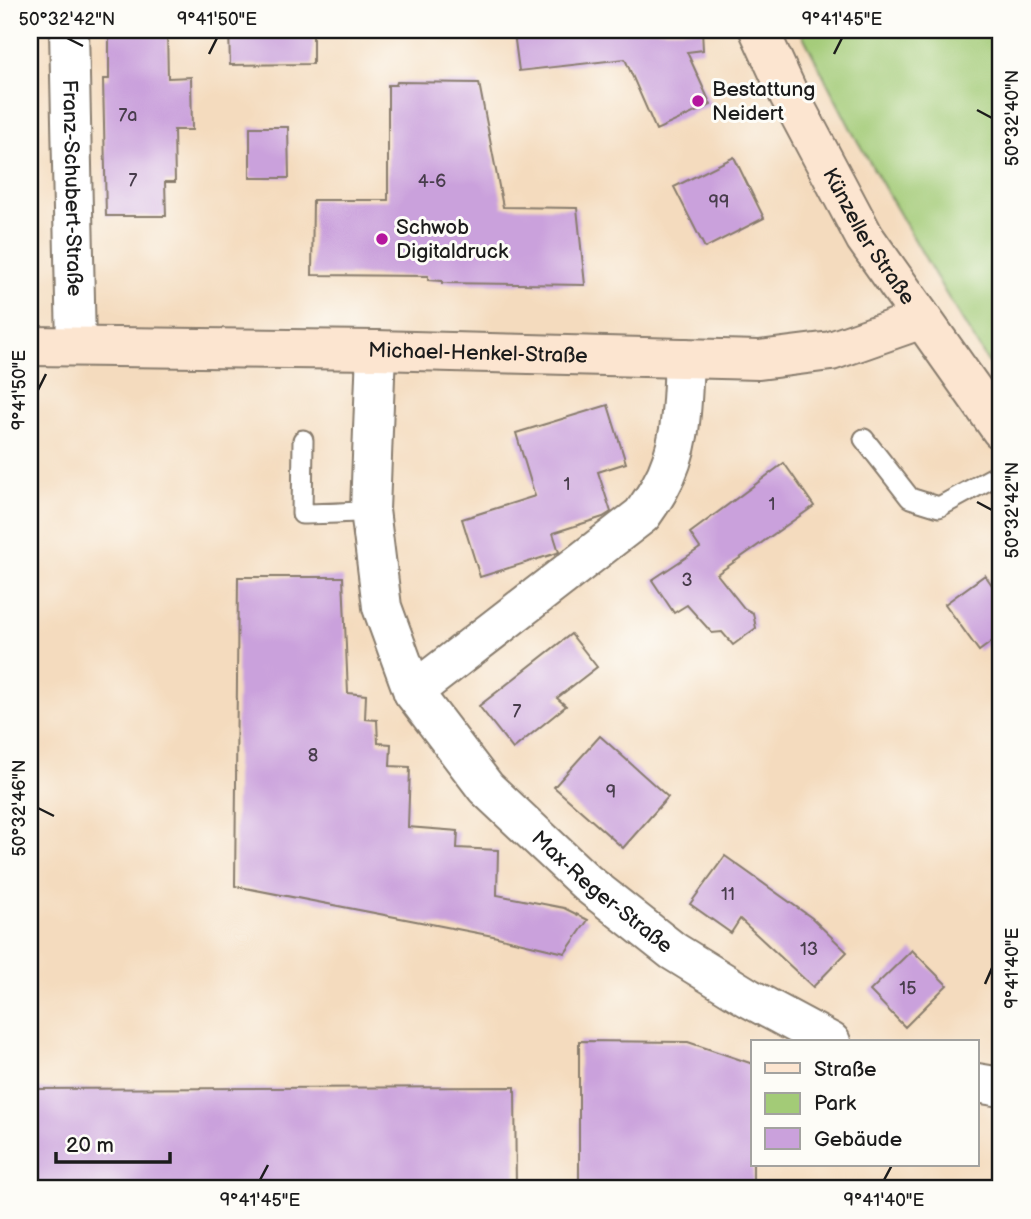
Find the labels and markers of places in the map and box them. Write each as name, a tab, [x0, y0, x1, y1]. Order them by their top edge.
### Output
place label: Bestattung Neidert	[712, 77, 815, 126]
marker: Bestattung Neidert	[690, 93, 706, 109]
place label: Schwob Digitaldruck	[396, 215, 509, 264]
marker: Schwob Digitaldruck	[374, 231, 390, 247]

